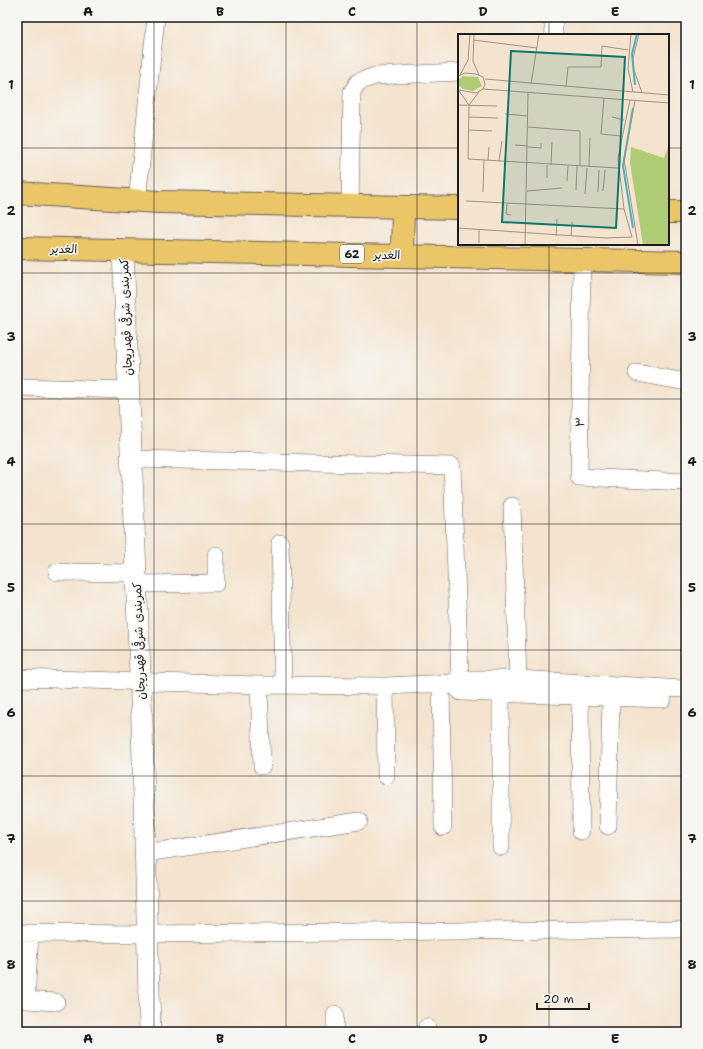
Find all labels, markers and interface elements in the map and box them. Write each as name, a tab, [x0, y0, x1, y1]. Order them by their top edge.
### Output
text: A	[83, 3, 93, 20]
text: B	[216, 3, 224, 20]
text: C	[348, 3, 356, 20]
text: D	[478, 3, 488, 20]
text: E	[611, 3, 620, 20]
inset map	[458, 34, 669, 245]
text: 1	[8, 76, 14, 93]
text: 1	[689, 76, 695, 93]
text: 2	[6, 202, 16, 219]
text: 2	[687, 202, 697, 219]
street label: الغدیر	[50, 241, 78, 257]
road number: 62	[340, 245, 364, 263]
street label: الغدیر	[373, 247, 401, 263]
street label: کمربندی شرقی قهدریجان	[116, 258, 136, 376]
text: 3	[6, 328, 16, 345]
text: 3	[687, 328, 697, 345]
street label: ۳	[572, 417, 588, 427]
text: 4	[6, 453, 16, 470]
text: 4	[687, 453, 697, 470]
text: 5	[7, 579, 15, 596]
text: 5	[688, 579, 696, 596]
street label: کمربندی شرقی قهدریجان	[129, 582, 149, 700]
text: 6	[6, 704, 16, 721]
text: 6	[687, 704, 697, 721]
text: 7	[6, 830, 16, 847]
text: 7	[687, 830, 697, 847]
text: 8	[6, 956, 16, 973]
text: 8	[687, 956, 697, 973]
scale bar	[537, 985, 589, 1011]
text: 20 m	[543, 991, 574, 1007]
text: A	[83, 1030, 93, 1047]
text: B	[216, 1030, 224, 1047]
text: C	[348, 1030, 356, 1047]
text: D	[478, 1030, 488, 1047]
text: E	[611, 1030, 620, 1047]

